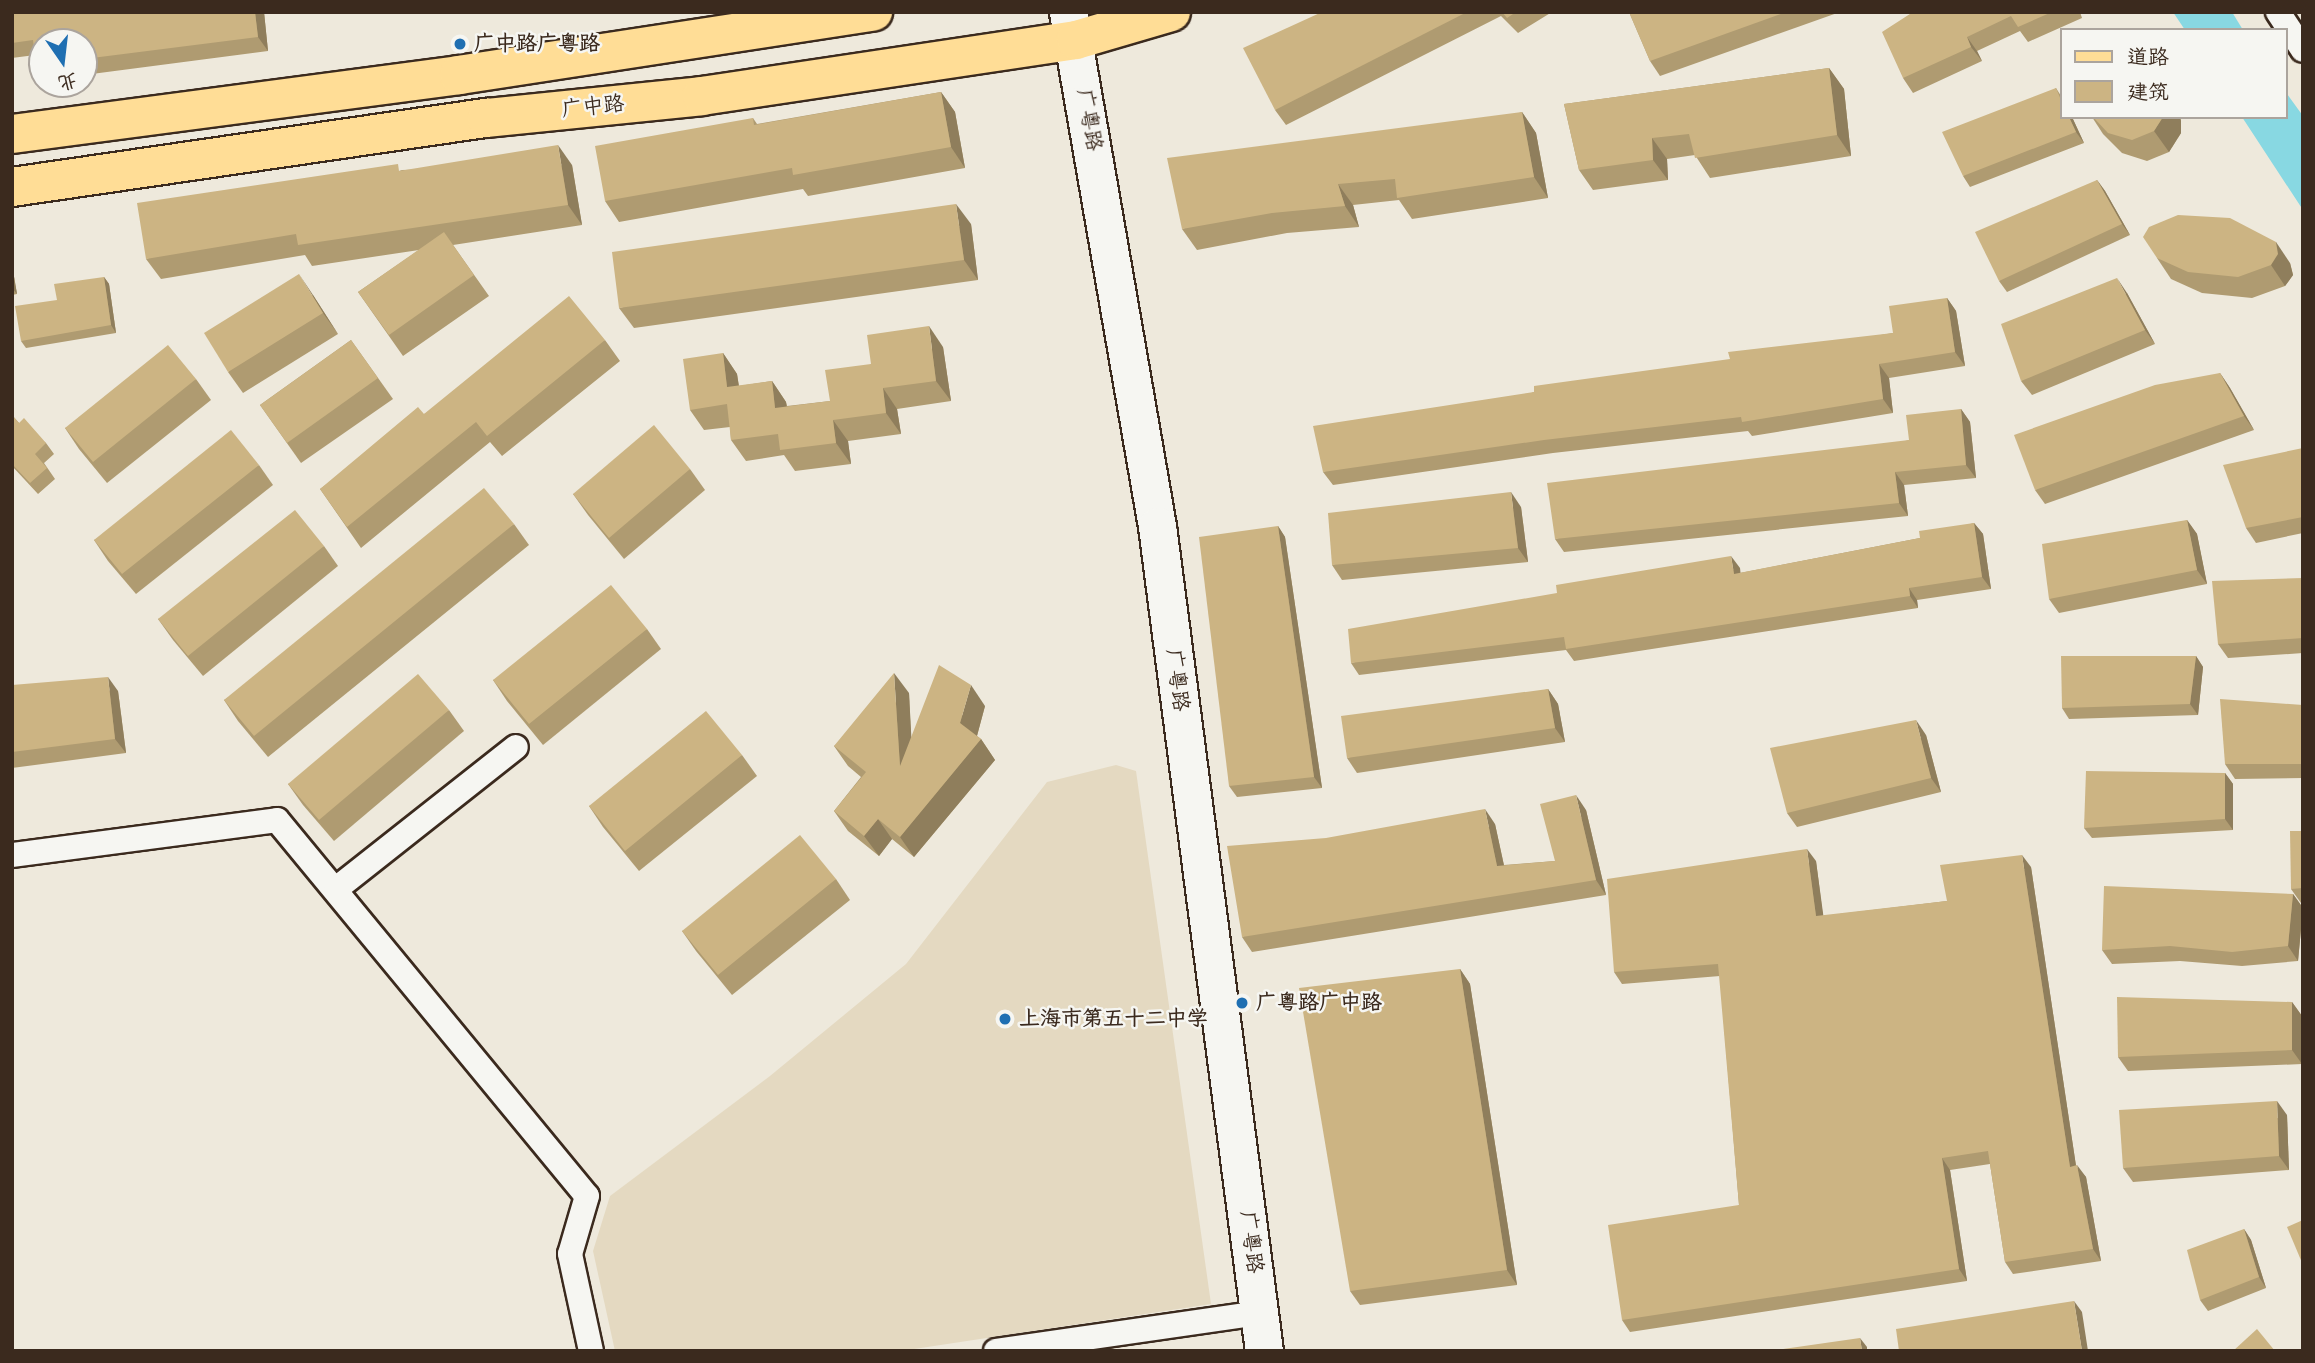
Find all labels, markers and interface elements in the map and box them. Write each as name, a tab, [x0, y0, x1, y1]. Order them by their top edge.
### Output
north arrow	[28, 28, 98, 98]
legend	[2060, 28, 2287, 119]
place label: 广中路广粤路	[474, 31, 600, 57]
marker: 广中路广粤路	[452, 36, 468, 52]
text: 道路	[2127, 44, 2169, 71]
text: 北	[55, 67, 80, 95]
text: 建筑	[2127, 79, 2169, 106]
street label: 广粤路	[1071, 87, 1107, 153]
street label: 广中路	[560, 91, 626, 123]
street label: 广粤路	[1161, 647, 1193, 713]
place label: 广粤路广中路	[1256, 990, 1382, 1016]
marker: 广粤路广中路	[1234, 995, 1250, 1011]
place label: 上海市第五十二中学	[1019, 1006, 1208, 1032]
marker: 上海市第五十二中学	[997, 1011, 1013, 1027]
street label: 广粤路	[1235, 1209, 1267, 1275]

